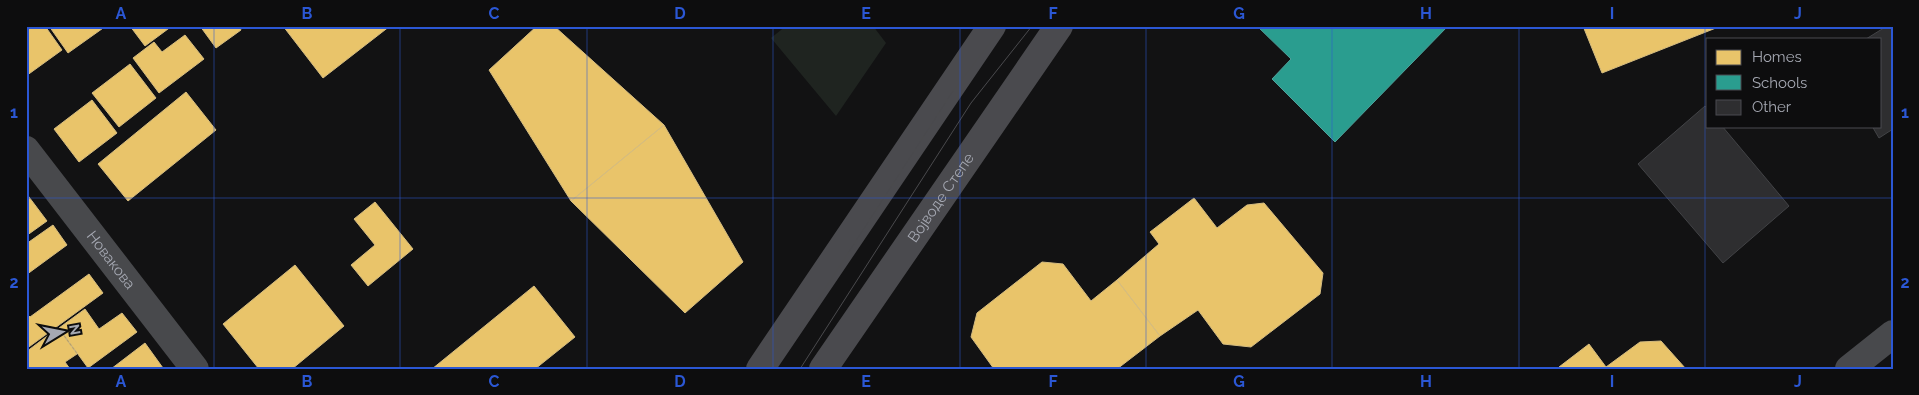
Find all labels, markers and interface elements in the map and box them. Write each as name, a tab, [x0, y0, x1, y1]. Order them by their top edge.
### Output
text: A	[116, 4, 127, 23]
text: B	[302, 4, 313, 23]
text: C	[489, 4, 500, 23]
text: D	[674, 4, 686, 23]
text: E	[861, 4, 871, 23]
text: F	[1048, 4, 1058, 23]
text: G	[1233, 4, 1245, 23]
text: H	[1420, 4, 1432, 23]
text: I	[1610, 4, 1614, 23]
text: J	[1794, 4, 1802, 23]
legend	[1706, 38, 1882, 128]
text: Homes	[1752, 48, 1802, 66]
text: Schools	[1752, 74, 1807, 92]
text: Other	[1752, 98, 1792, 116]
text: 1	[10, 103, 18, 122]
text: 1	[1901, 103, 1909, 122]
street label: Војводе Степе	[904, 149, 978, 246]
street label: Новакова	[83, 227, 139, 293]
text: 2	[9, 273, 19, 292]
text: 2	[1900, 273, 1910, 292]
north arrow	[38, 308, 88, 358]
text: N	[66, 323, 84, 336]
text: A	[116, 372, 127, 391]
text: B	[302, 372, 313, 391]
text: C	[489, 372, 500, 391]
text: D	[674, 372, 686, 391]
text: E	[861, 372, 871, 391]
text: F	[1048, 372, 1058, 391]
text: G	[1233, 372, 1245, 391]
text: H	[1420, 372, 1432, 391]
text: I	[1610, 372, 1614, 391]
text: J	[1794, 372, 1802, 391]

